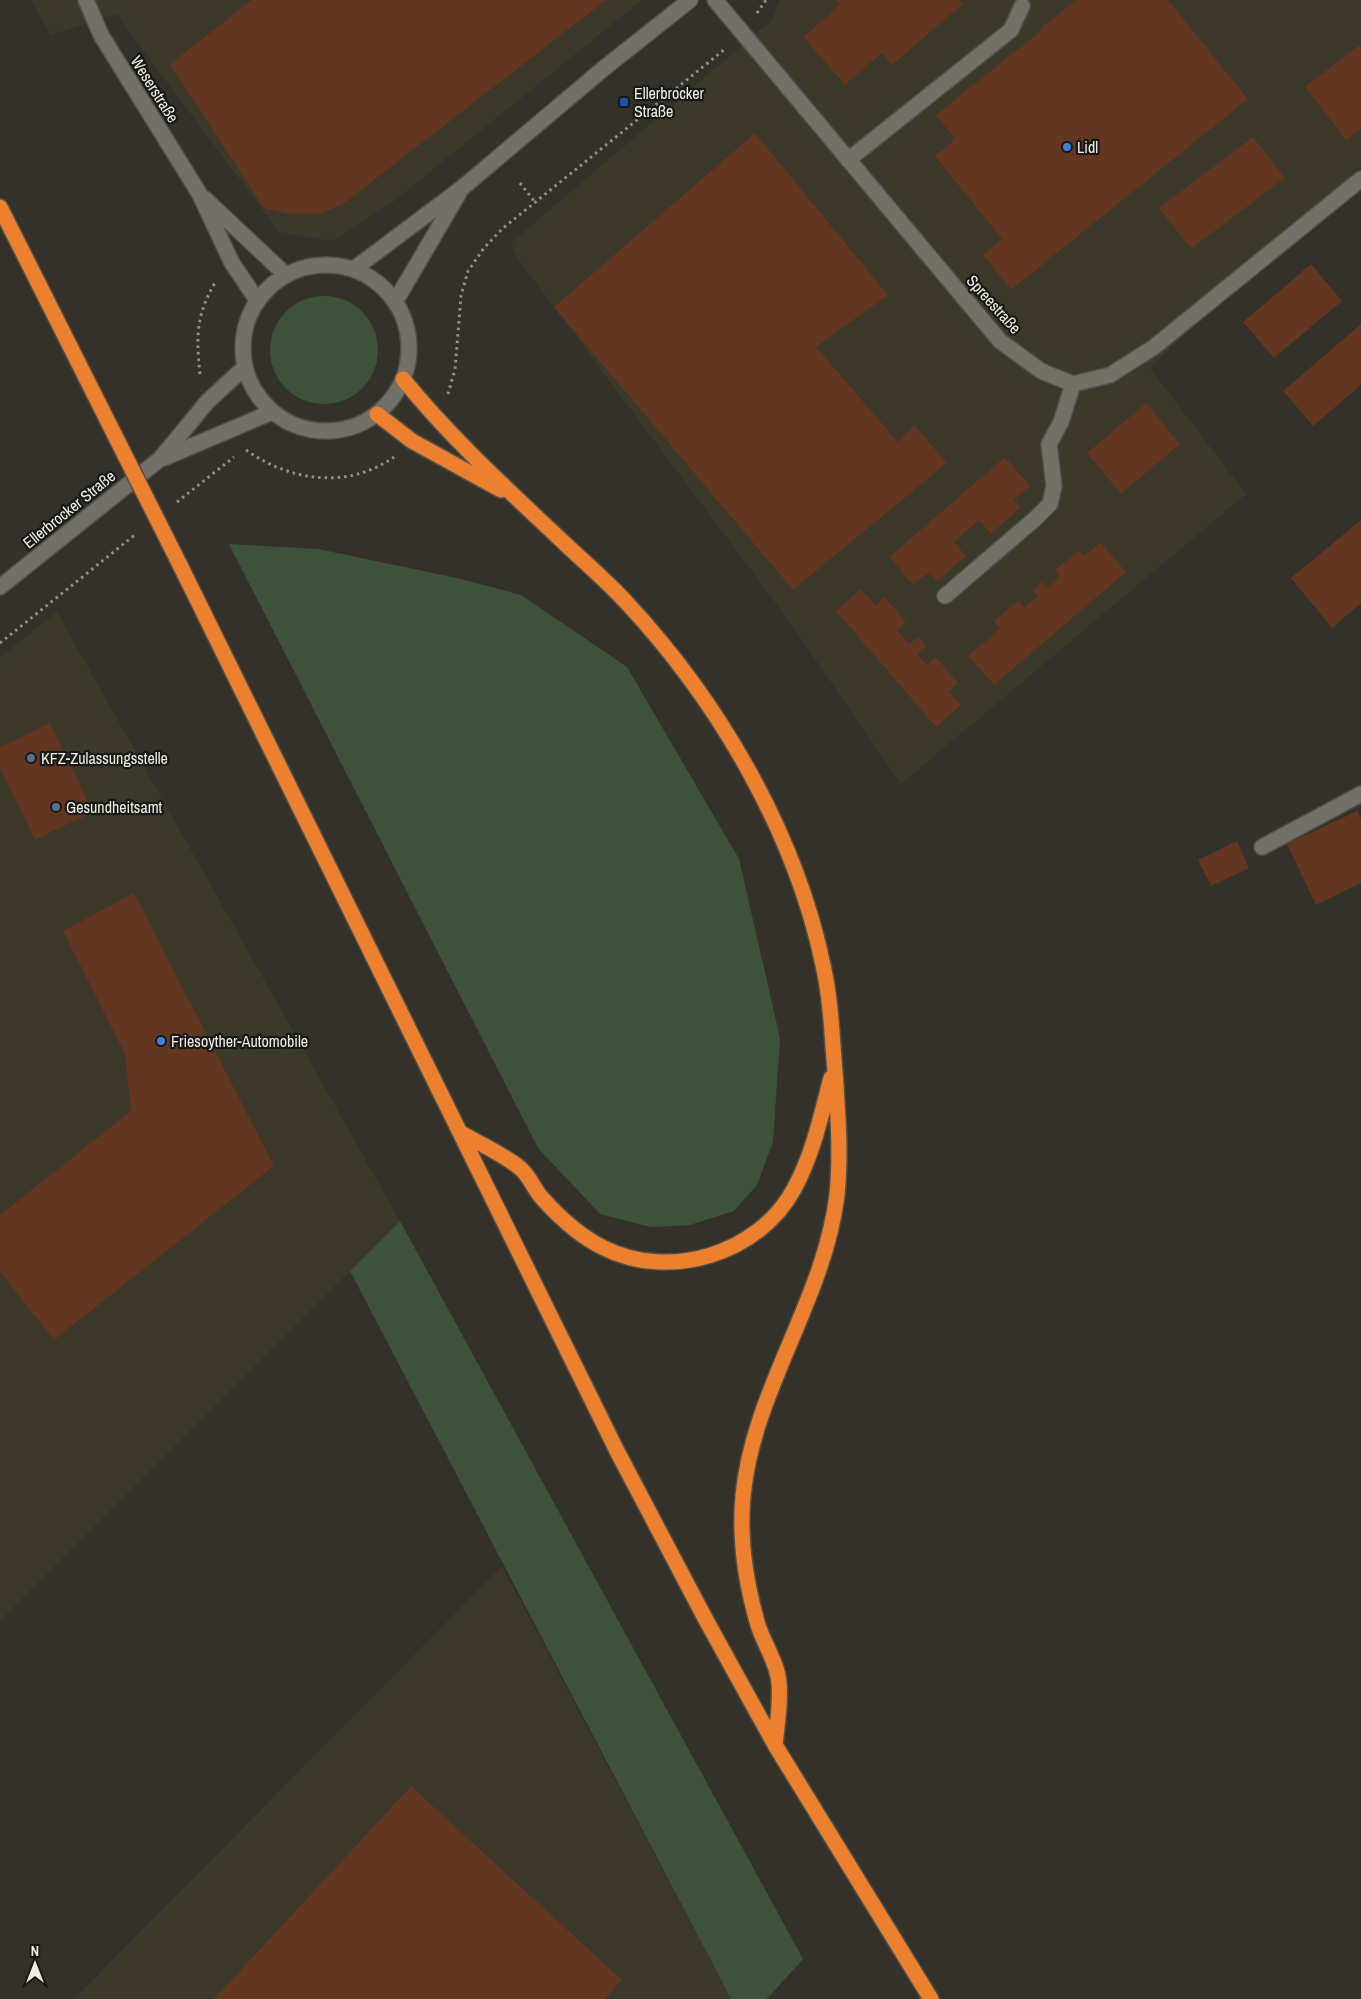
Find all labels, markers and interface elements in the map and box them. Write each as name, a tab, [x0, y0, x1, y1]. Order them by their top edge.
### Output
street label: Weserstraße	[126, 51, 184, 127]
place label: Ellerbrocker Straße	[634, 82, 705, 122]
marker: Ellerbrocker Straße	[618, 96, 630, 108]
place label: Lidl	[1077, 136, 1098, 158]
marker: Lidl	[1061, 141, 1073, 153]
street label: Spreestraße	[962, 270, 1026, 338]
street label: Ellerbrocker Straße	[18, 465, 120, 553]
place label: KFZ-Zulassungsstelle	[41, 747, 168, 769]
marker: KFZ-Zulassungsstelle	[25, 752, 37, 764]
place label: Gesundheitsamt	[66, 796, 163, 818]
marker: Gesundheitsamt	[50, 801, 62, 813]
place label: Friesoyther-Automobile	[171, 1030, 308, 1052]
marker: Friesoyther-Automobile	[155, 1035, 167, 1047]
north arrow	[10, 1939, 60, 1989]
text: N	[31, 1942, 39, 1960]

